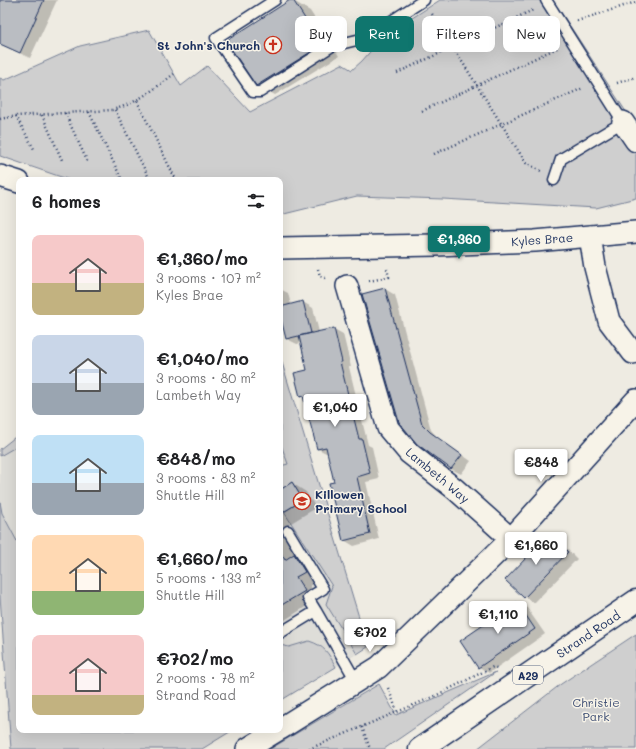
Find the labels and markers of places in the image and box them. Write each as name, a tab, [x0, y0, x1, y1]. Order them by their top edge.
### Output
church icon: St John's Church	[263, 35, 283, 55]
place label: St John's Church	[157, 37, 260, 53]
pin: €1,360	[426, 226, 492, 260]
pin: €1,040	[302, 394, 368, 428]
pin: €848	[517, 449, 565, 483]
place label: Killowen Primary School	[315, 486, 407, 516]
school or university icon: Killowen Primary School	[292, 491, 312, 511]
pin: €1,660	[503, 532, 569, 566]
pin: €1,110	[465, 601, 531, 635]
pin: €702	[346, 619, 394, 653]

